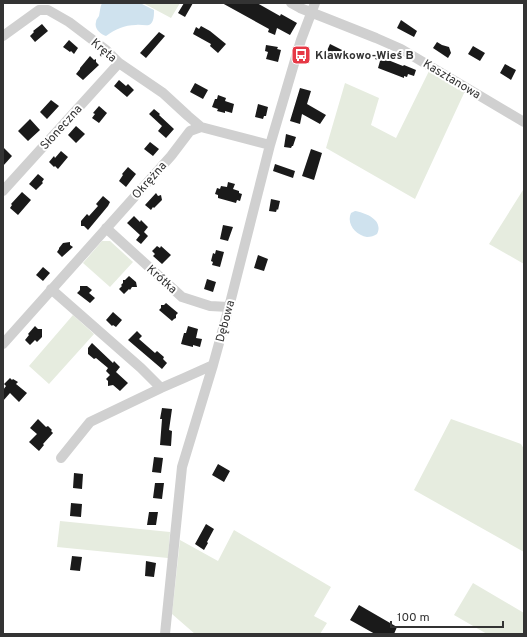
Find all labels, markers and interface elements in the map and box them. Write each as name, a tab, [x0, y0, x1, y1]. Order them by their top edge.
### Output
street label: Kręta	[87, 35, 120, 66]
bus stop icon: Klawkowo-Wieś B	[290, 44, 312, 66]
place label: Klawkowo-Wieś B	[315, 48, 414, 64]
street label: Kasztanowa	[420, 56, 483, 103]
street label: Słoneczna	[37, 102, 86, 154]
street label: Okrężna	[129, 159, 171, 203]
street label: Krótka	[143, 262, 180, 298]
street label: Dębowa	[213, 299, 239, 344]
scale bar	[391, 603, 503, 629]
text: 100 m	[397, 610, 430, 626]

